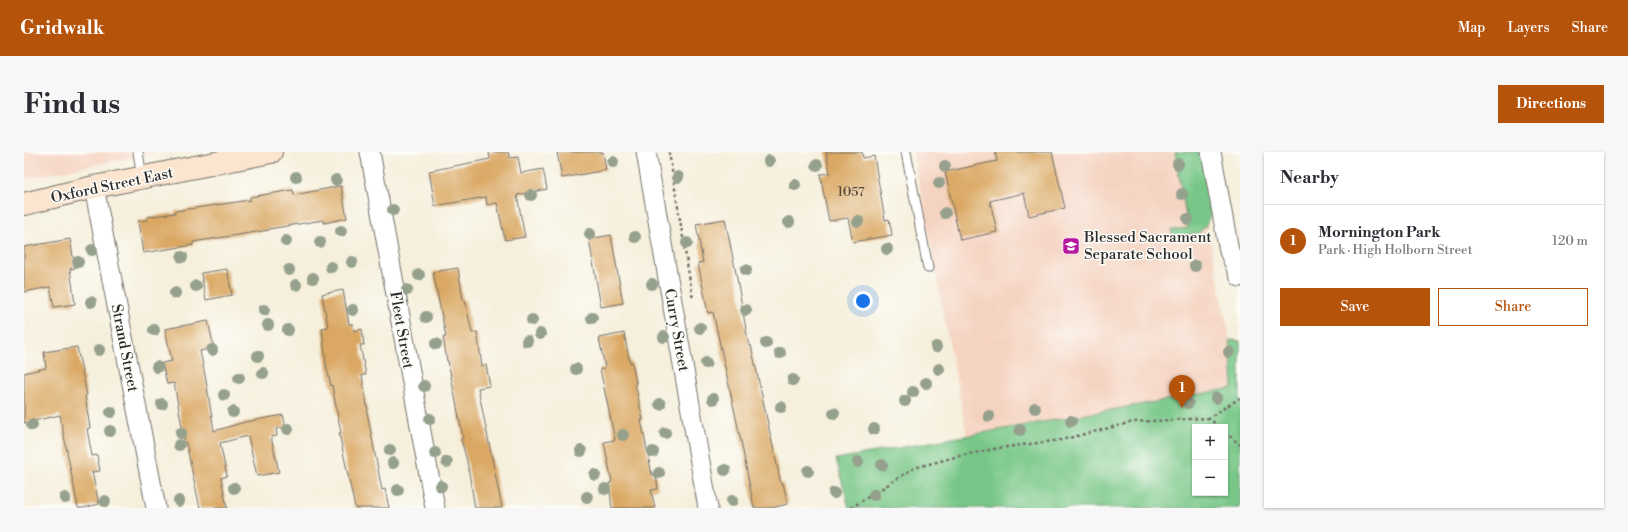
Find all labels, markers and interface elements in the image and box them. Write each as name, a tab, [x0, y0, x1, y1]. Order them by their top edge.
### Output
text: Gridwalk	[20, 16, 104, 40]
text: Map	[1458, 19, 1485, 37]
text: Layers	[1507, 19, 1550, 37]
text: Share	[1572, 19, 1608, 37]
button: Directions	[1498, 85, 1604, 123]
text: Find us	[24, 87, 120, 122]
street label: Oxford Street East	[49, 163, 176, 208]
text: Nearby	[1280, 167, 1339, 189]
house number: 1057	[837, 184, 865, 200]
text: Mornington Park	[1318, 223, 1440, 242]
place label: Blessed Sacrament Separate School	[1083, 228, 1212, 264]
text: 1	[1290, 233, 1296, 249]
text: 120 m	[1552, 233, 1588, 249]
school or university icon: Blessed Sacrament Separate School	[1061, 236, 1081, 256]
text: Park · High Holborn Street	[1318, 242, 1472, 258]
street label: Curry Street	[660, 287, 693, 374]
button: Save	[1280, 288, 1430, 326]
button: Share	[1438, 288, 1588, 326]
street label: Fleet Street	[385, 290, 418, 371]
your location	[853, 291, 873, 311]
street label: Strand Street	[107, 302, 142, 394]
pin: 1	[1169, 375, 1195, 408]
map controls	[1192, 424, 1228, 496]
button: +	[1192, 424, 1228, 460]
button: −	[1192, 460, 1228, 496]

